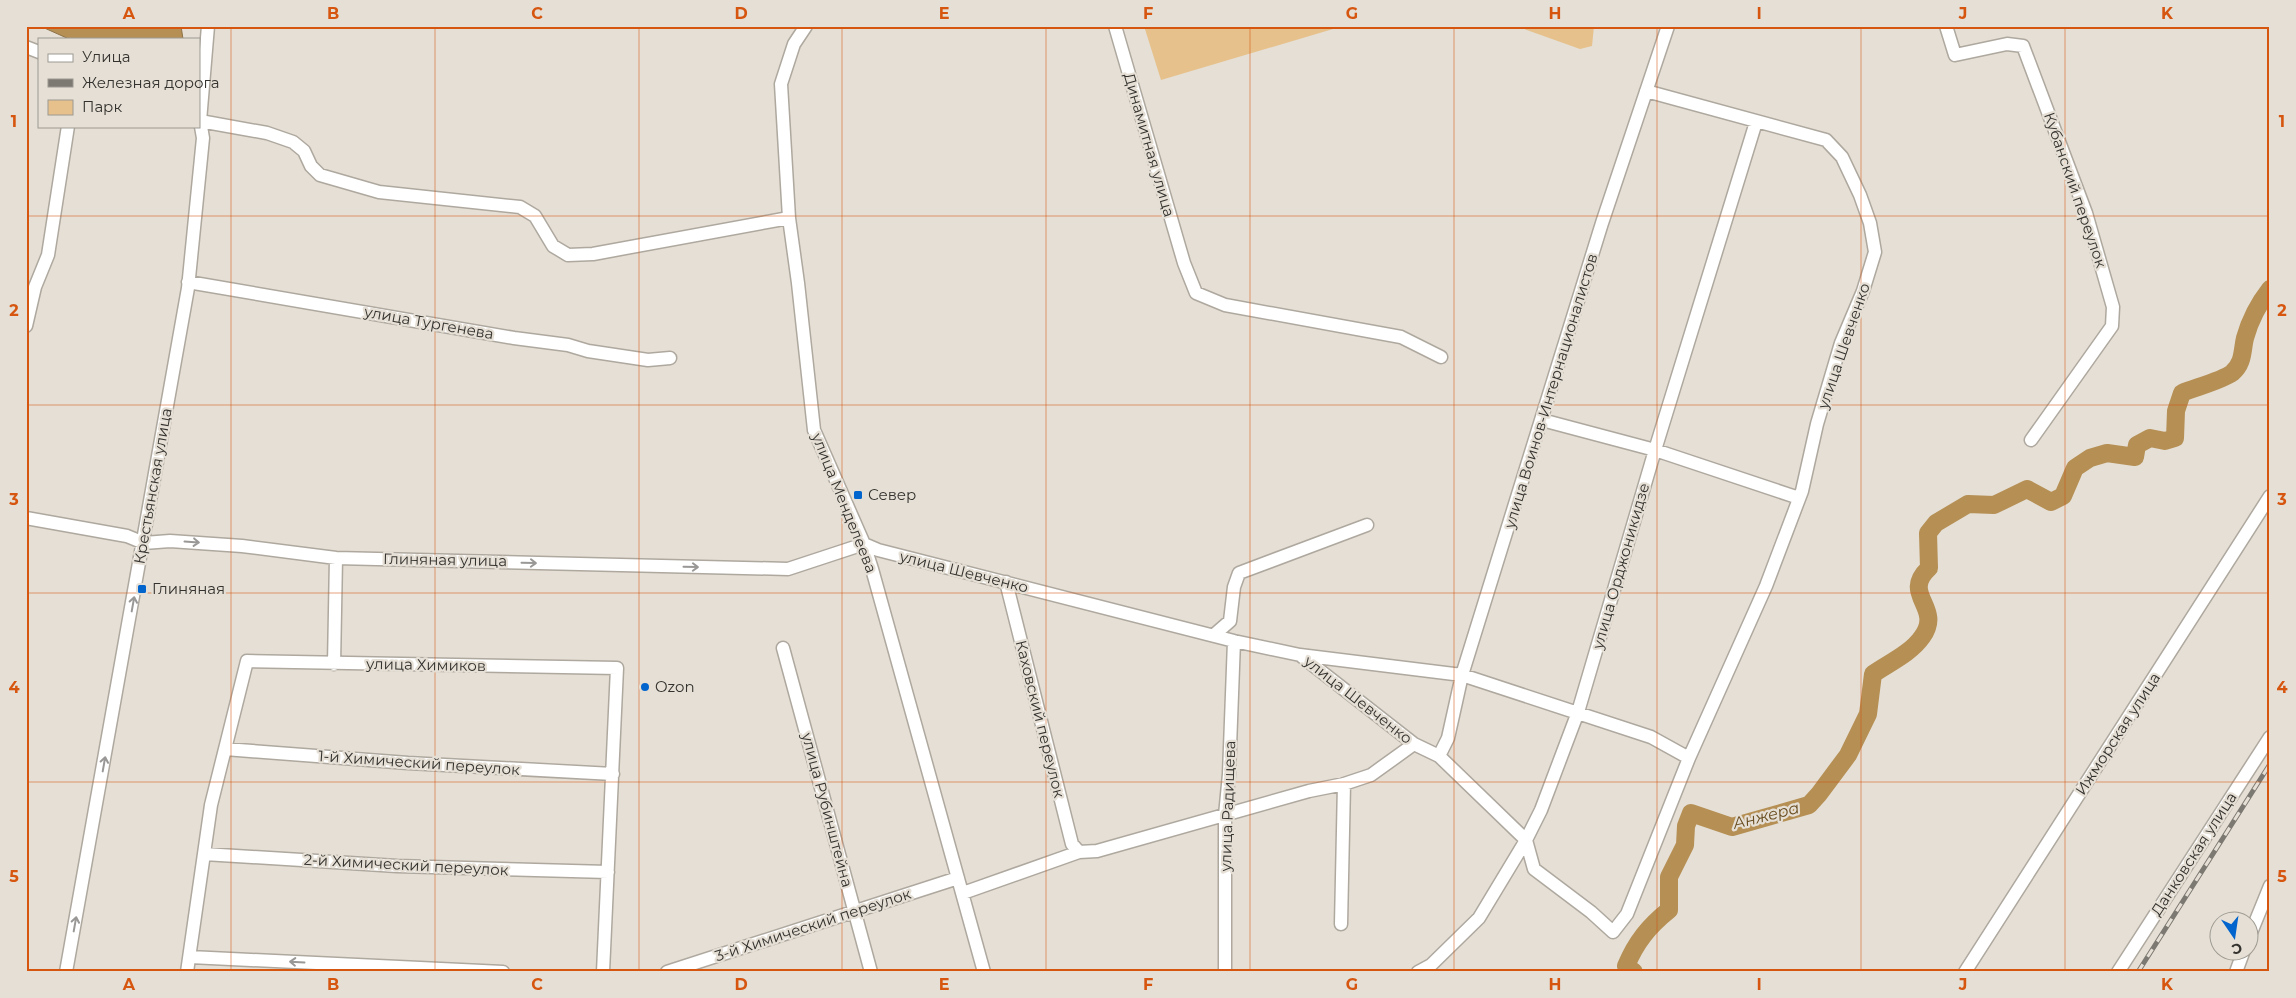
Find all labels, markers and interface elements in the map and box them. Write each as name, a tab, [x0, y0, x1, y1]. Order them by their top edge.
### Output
text: A	[122, 4, 136, 23]
text: B	[327, 4, 339, 23]
text: C	[531, 4, 543, 23]
text: D	[734, 4, 748, 23]
text: E	[939, 4, 949, 23]
text: F	[1143, 4, 1153, 23]
text: G	[1346, 4, 1358, 23]
text: H	[1549, 4, 1561, 23]
text: I	[1756, 4, 1762, 23]
text: J	[1958, 4, 1967, 23]
text: K	[2161, 4, 2174, 23]
legend	[38, 38, 200, 128]
text: Улица	[82, 47, 130, 66]
street label: Динамитная улица	[1120, 71, 1179, 219]
text: Железная дорога	[82, 73, 219, 92]
text: Парк	[82, 97, 122, 116]
street label: Кубанский переулок	[2040, 109, 2111, 270]
text: 1	[11, 112, 17, 131]
text: 1	[2279, 112, 2285, 131]
street label: улица Воинов-Интернационалистов	[1499, 251, 1601, 532]
street label: улица Шевченко	[1813, 280, 1874, 412]
text: 2	[9, 301, 19, 320]
text: 2	[2277, 301, 2287, 320]
street label: улица Тургенева	[362, 302, 495, 343]
street label: Крестьянская улица	[129, 406, 176, 565]
street label: улица Менделеева	[807, 429, 881, 576]
street label: улица Орджоникидзе	[1587, 481, 1653, 652]
place label: Север	[868, 485, 916, 504]
marker: Север	[852, 489, 864, 501]
text: 3	[8, 490, 19, 509]
text: 3	[2276, 490, 2287, 509]
one-way arrow	[184, 538, 200, 547]
street label: улица Шевченко	[897, 546, 1030, 597]
street label: Глиняная улица	[383, 549, 507, 570]
one-way arrow	[521, 558, 537, 567]
one-way arrow	[683, 562, 699, 571]
place label: Глиняная	[152, 579, 225, 598]
marker: Глиняная	[136, 583, 148, 595]
one-way arrow	[128, 596, 138, 612]
street label: Каховский переулок	[1012, 638, 1069, 800]
street label: улица Шевченко	[1300, 651, 1416, 748]
street label: улица Химиков	[365, 654, 486, 675]
street label: Ижморская улица	[2071, 669, 2164, 798]
place label: Ozon	[655, 677, 695, 696]
text: 4	[8, 678, 20, 697]
text: 4	[2276, 678, 2288, 697]
marker: Ozon	[639, 681, 651, 693]
street label: улица Рубинштейна	[797, 730, 857, 889]
street label: улица Радищева	[1216, 740, 1239, 873]
street label: 1-й Химический переулок	[318, 746, 521, 779]
one-way arrow	[99, 756, 109, 772]
street label: Данковская улица	[2147, 788, 2241, 919]
water label: Анжера	[1730, 798, 1801, 833]
street label: 2-й Химический переулок	[303, 850, 509, 879]
text: 5	[9, 867, 19, 886]
text: 5	[2277, 867, 2287, 886]
street label: 3-й Химический переулок	[712, 884, 914, 965]
north arrow	[2208, 910, 2258, 960]
one-way arrow	[70, 916, 80, 932]
text: С	[2230, 939, 2244, 959]
one-way arrow	[289, 957, 305, 966]
text: A	[122, 975, 136, 994]
text: B	[327, 975, 339, 994]
text: C	[531, 975, 543, 994]
text: D	[734, 975, 748, 994]
text: E	[939, 975, 949, 994]
text: F	[1143, 975, 1153, 994]
text: G	[1346, 975, 1358, 994]
text: H	[1549, 975, 1561, 994]
text: I	[1756, 975, 1762, 994]
text: J	[1958, 975, 1967, 994]
text: K	[2161, 975, 2174, 994]

